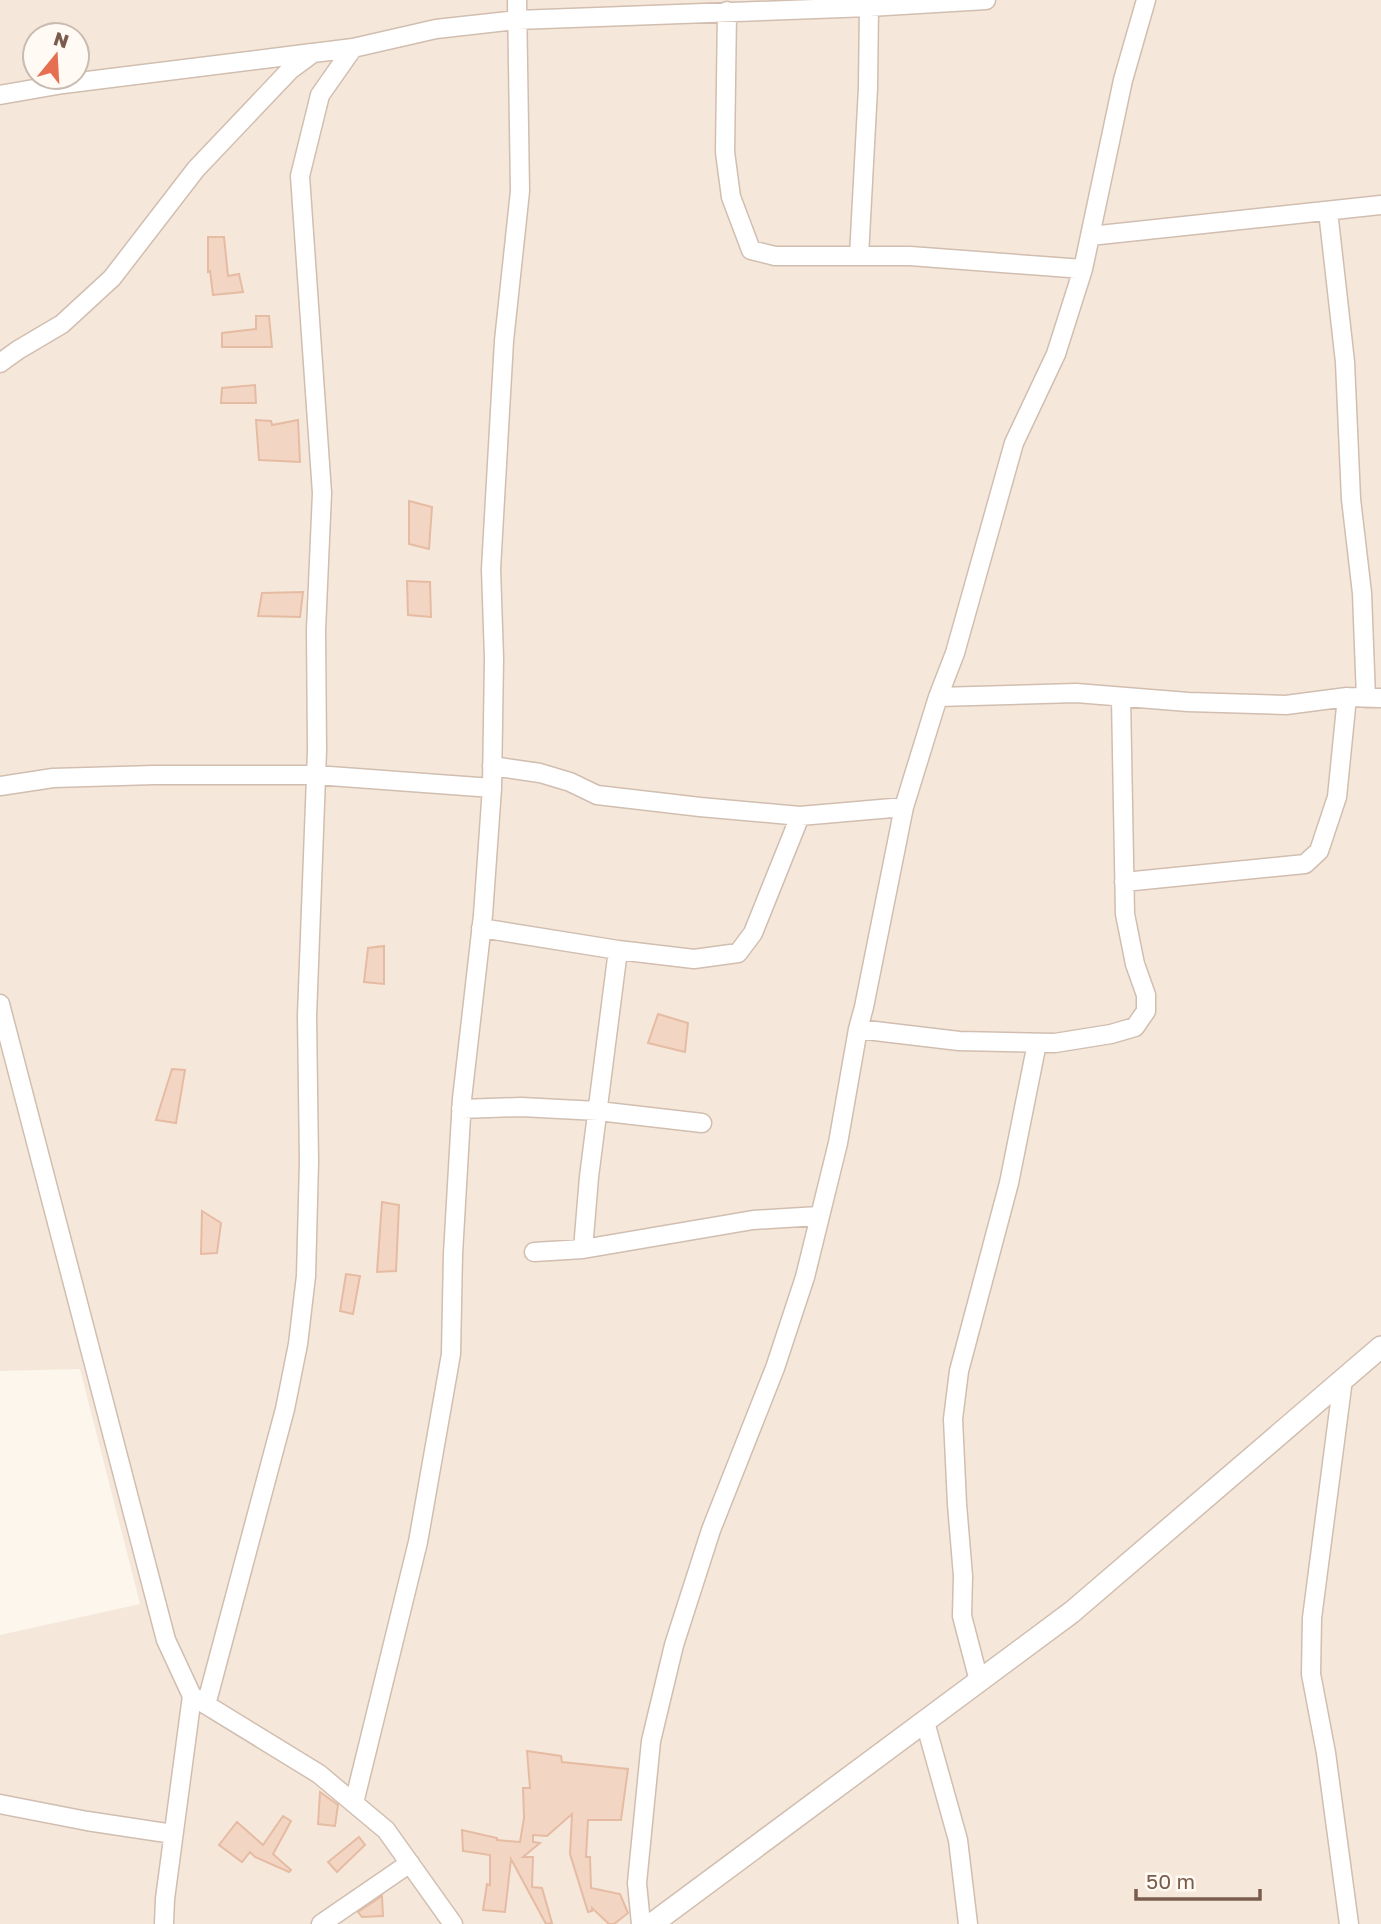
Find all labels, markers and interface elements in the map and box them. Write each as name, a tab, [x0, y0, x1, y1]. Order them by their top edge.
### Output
north arrow	[21, 21, 91, 91]
text: N	[51, 26, 72, 53]
scale bar	[1136, 1857, 1260, 1901]
text: 50 m	[1146, 1868, 1195, 1894]

